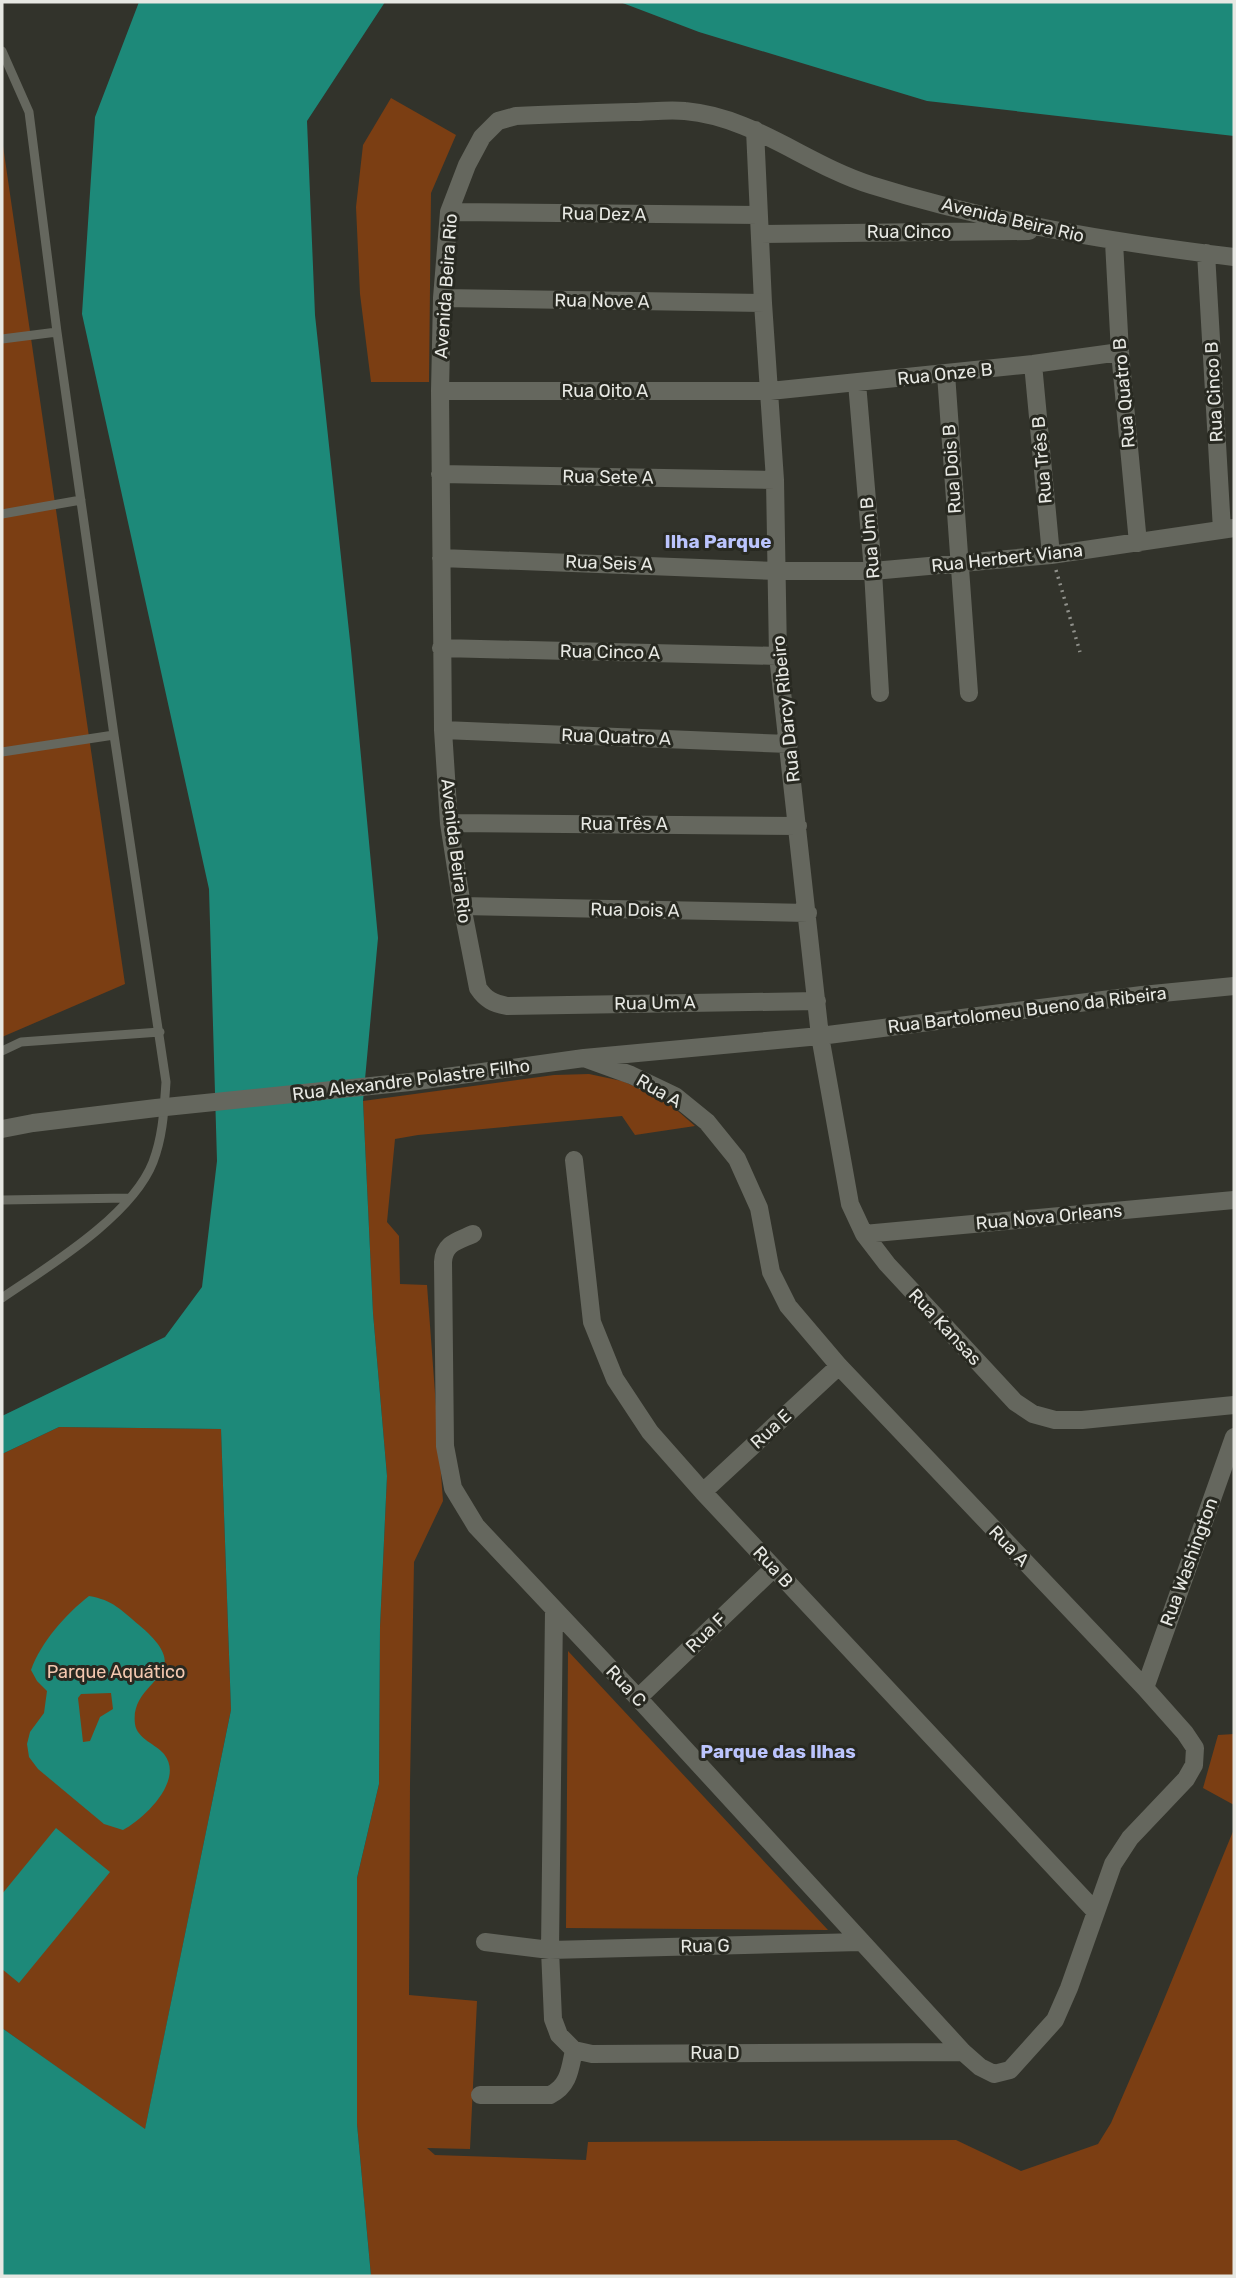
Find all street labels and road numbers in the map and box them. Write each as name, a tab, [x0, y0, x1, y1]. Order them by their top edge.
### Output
street label: Avenida Beira Rio	[940, 193, 1086, 247]
street label: Rua Dez A	[562, 202, 646, 226]
street label: Avenida Beira Rio	[430, 213, 462, 359]
street label: Rua Cinco	[867, 221, 951, 243]
street label: Rua Nove A	[554, 289, 650, 313]
street label: Rua Quatro B	[1108, 337, 1140, 449]
street label: Rua Cinco B	[1200, 341, 1228, 443]
street label: Rua Onze B	[896, 358, 994, 390]
street label: Rua Oito A	[562, 380, 648, 402]
street label: Rua Três B	[1027, 415, 1057, 505]
street label: Rua Dois B	[938, 423, 966, 515]
street label: Rua Sete A	[562, 465, 654, 489]
street label: Rua Um B	[855, 496, 885, 580]
street label: Rua Herbert Viana	[930, 539, 1084, 577]
street label: Rua Seis A	[565, 550, 653, 576]
street label: Rua Darcy Ribeiro	[767, 634, 805, 784]
street label: Rua Cinco A	[560, 640, 660, 664]
street label: Rua Quatro A	[561, 724, 671, 750]
street label: Avenida Beira Rio	[436, 777, 476, 925]
street label: Rua Três A	[580, 813, 668, 835]
street label: Rua Dois A	[590, 898, 680, 922]
street label: Rua Bartolomeu Bueno da Ribeira	[886, 982, 1168, 1038]
street label: Rua Um A	[614, 991, 696, 1015]
street label: Rua Alexandre Polastre Filho	[291, 1055, 531, 1105]
street label: Rua A	[632, 1069, 686, 1113]
street label: Rua Nova Orleans	[975, 1200, 1123, 1234]
street label: Rua Kansas	[904, 1284, 986, 1370]
street label: Rua E	[746, 1405, 796, 1453]
street label: Rua Washington	[1156, 1495, 1222, 1629]
street label: Rua A	[984, 1521, 1034, 1571]
street label: Rua B	[748, 1542, 798, 1592]
street label: Rua F	[681, 1609, 731, 1657]
street label: Rua C	[601, 1661, 651, 1711]
street label: Rua G	[680, 1935, 730, 1957]
street label: Rua D	[690, 2042, 740, 2064]

